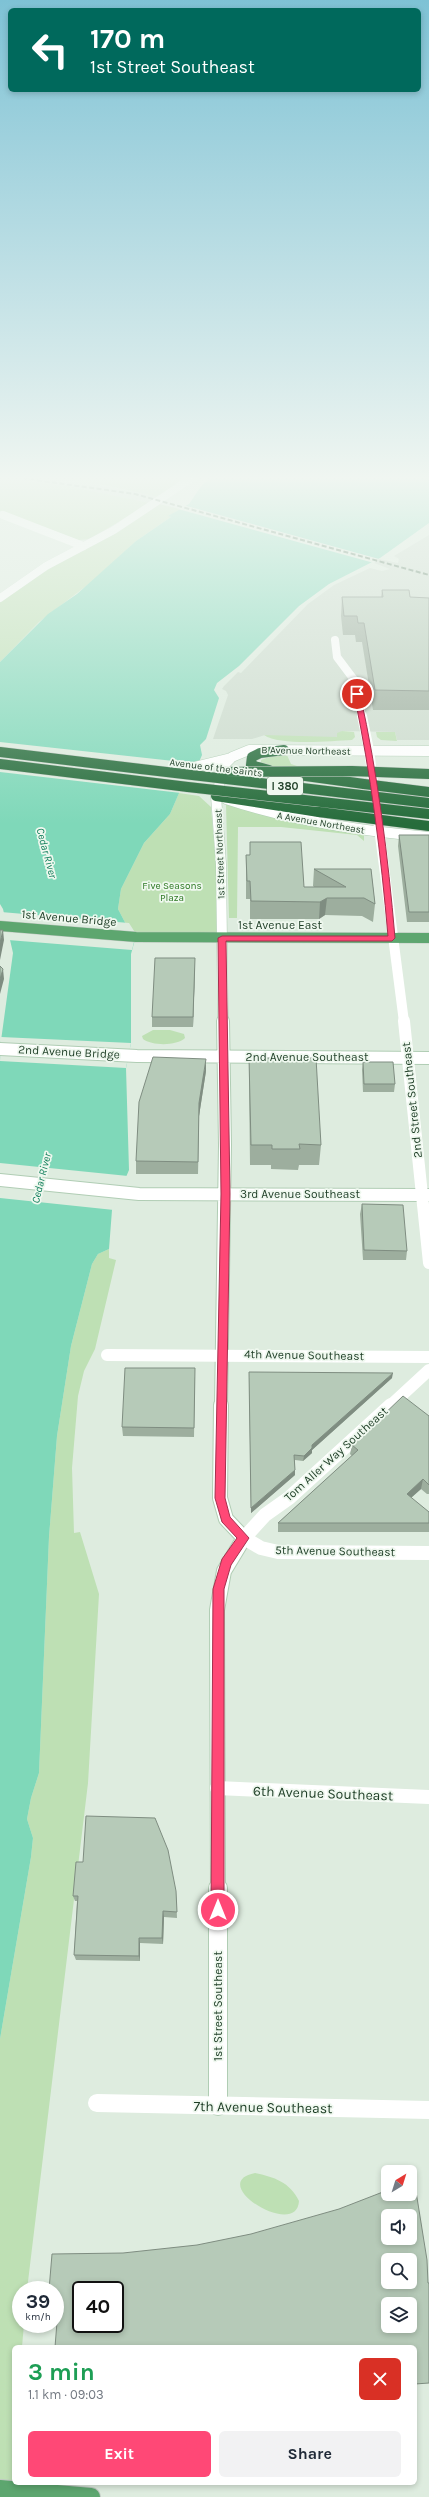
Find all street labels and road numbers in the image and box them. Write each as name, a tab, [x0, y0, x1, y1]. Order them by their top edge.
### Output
street label: B Avenue Northeast	[261, 744, 351, 758]
street label: Avenue of the Saints	[169, 756, 263, 780]
road number: I 380	[267, 777, 303, 795]
street label: 1st Street Northeast	[212, 809, 228, 899]
street label: A Avenue Northeast	[276, 809, 366, 837]
street label: 1st Avenue Bridge	[21, 907, 117, 929]
street label: 1st Avenue East	[238, 918, 323, 932]
street label: 2nd Street Southeast	[399, 1041, 425, 1159]
street label: 2nd Avenue Bridge	[18, 1042, 120, 1062]
street label: 2nd Avenue Southeast	[246, 1050, 369, 1064]
street label: 3rd Avenue Southeast	[240, 1187, 361, 1201]
street label: 4th Avenue Southeast	[244, 1347, 365, 1363]
street label: Tom Aller Way Southeast	[281, 1403, 391, 1504]
street label: 5th Avenue Southeast	[275, 1543, 396, 1559]
street label: 6th Avenue Southeast	[253, 1783, 393, 1804]
street label: 1st Street Southeast	[211, 1951, 225, 2061]
street label: 7th Avenue Southeast	[193, 2098, 333, 2117]

